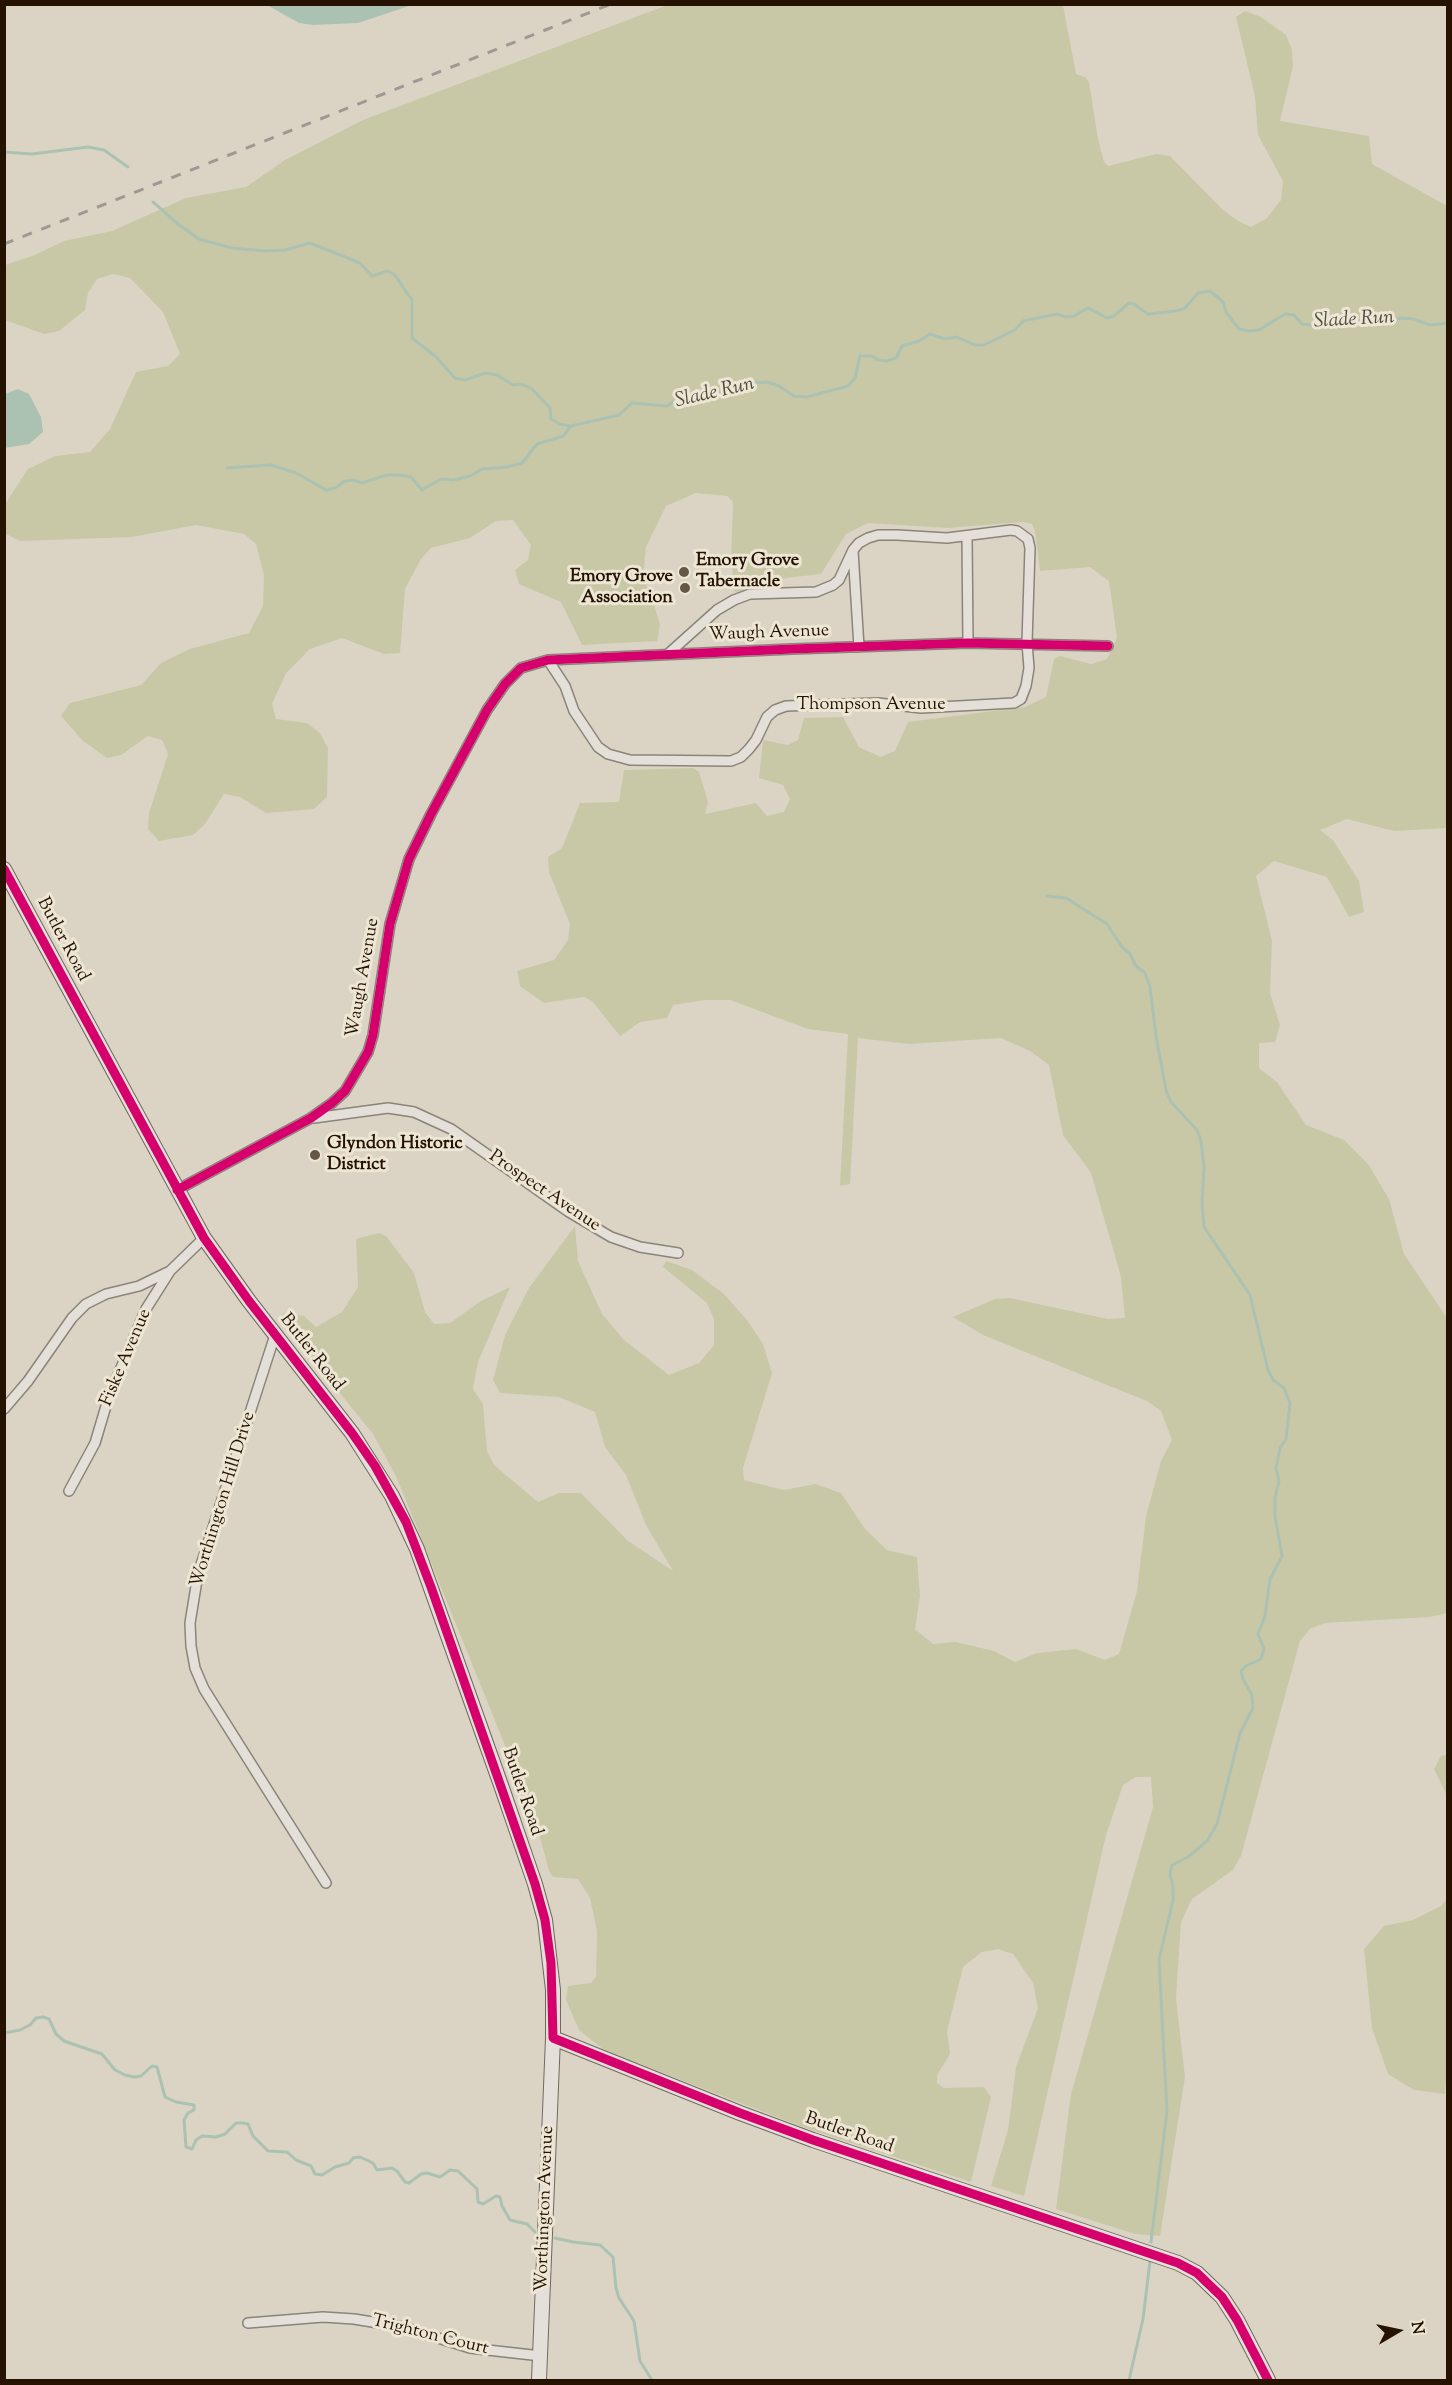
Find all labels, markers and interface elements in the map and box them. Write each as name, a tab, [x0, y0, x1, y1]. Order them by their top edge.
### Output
water label: Slade Run	[1313, 307, 1395, 335]
water label: Slade Run	[673, 373, 757, 415]
place label: Emory Grove Tabernacle	[696, 551, 799, 594]
marker: Emory Grove Tabernacle	[677, 565, 691, 579]
place label: Emory Grove Association	[570, 567, 673, 610]
marker: Emory Grove Association	[678, 581, 692, 595]
street label: Waugh Avenue	[708, 621, 830, 647]
street label: Thompson Avenue	[796, 695, 946, 717]
street label: Butler Road	[31, 894, 93, 986]
street label: Waugh Avenue	[343, 917, 385, 1039]
place label: Glyndon Historic District	[327, 1134, 463, 1176]
street label: Prospect Avenue	[484, 1147, 604, 1237]
marker: Glyndon Historic District	[308, 1148, 322, 1162]
street label: Fiske Avenue	[97, 1306, 157, 1410]
street label: Butler Road	[274, 1310, 348, 1396]
street label: Worthington Hill Drive	[187, 1409, 261, 1591]
street label: Butler Road	[496, 1745, 546, 1839]
street label: Butler Road	[802, 2109, 896, 2159]
street label: Worthington Avenue	[532, 2125, 560, 2293]
north arrow	[1368, 2301, 1428, 2361]
street label: Trighton Court	[369, 2311, 491, 2361]
text: N	[1404, 2320, 1429, 2336]

